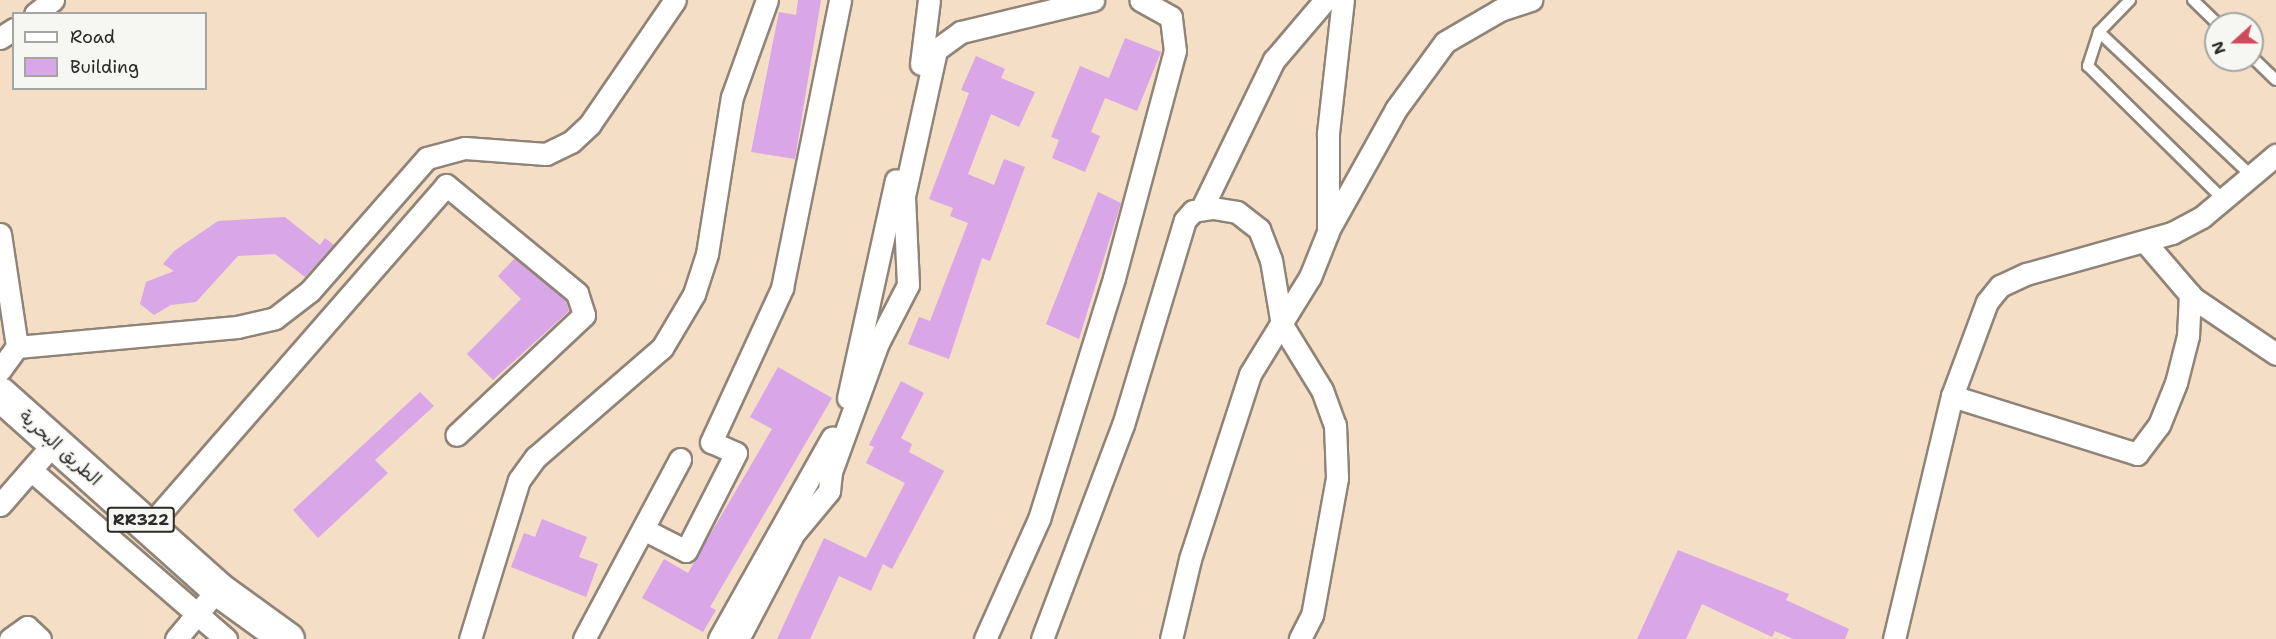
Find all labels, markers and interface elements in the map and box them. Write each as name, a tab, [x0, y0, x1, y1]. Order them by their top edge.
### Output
legend	[12, 12, 207, 90]
north arrow	[2204, 12, 2264, 72]
text: Road	[70, 25, 115, 49]
text: N	[2207, 38, 2231, 58]
text: Building	[70, 55, 139, 79]
street label: الطريق البحرية	[15, 406, 105, 490]
road number: RR322	[106, 507, 176, 533]

